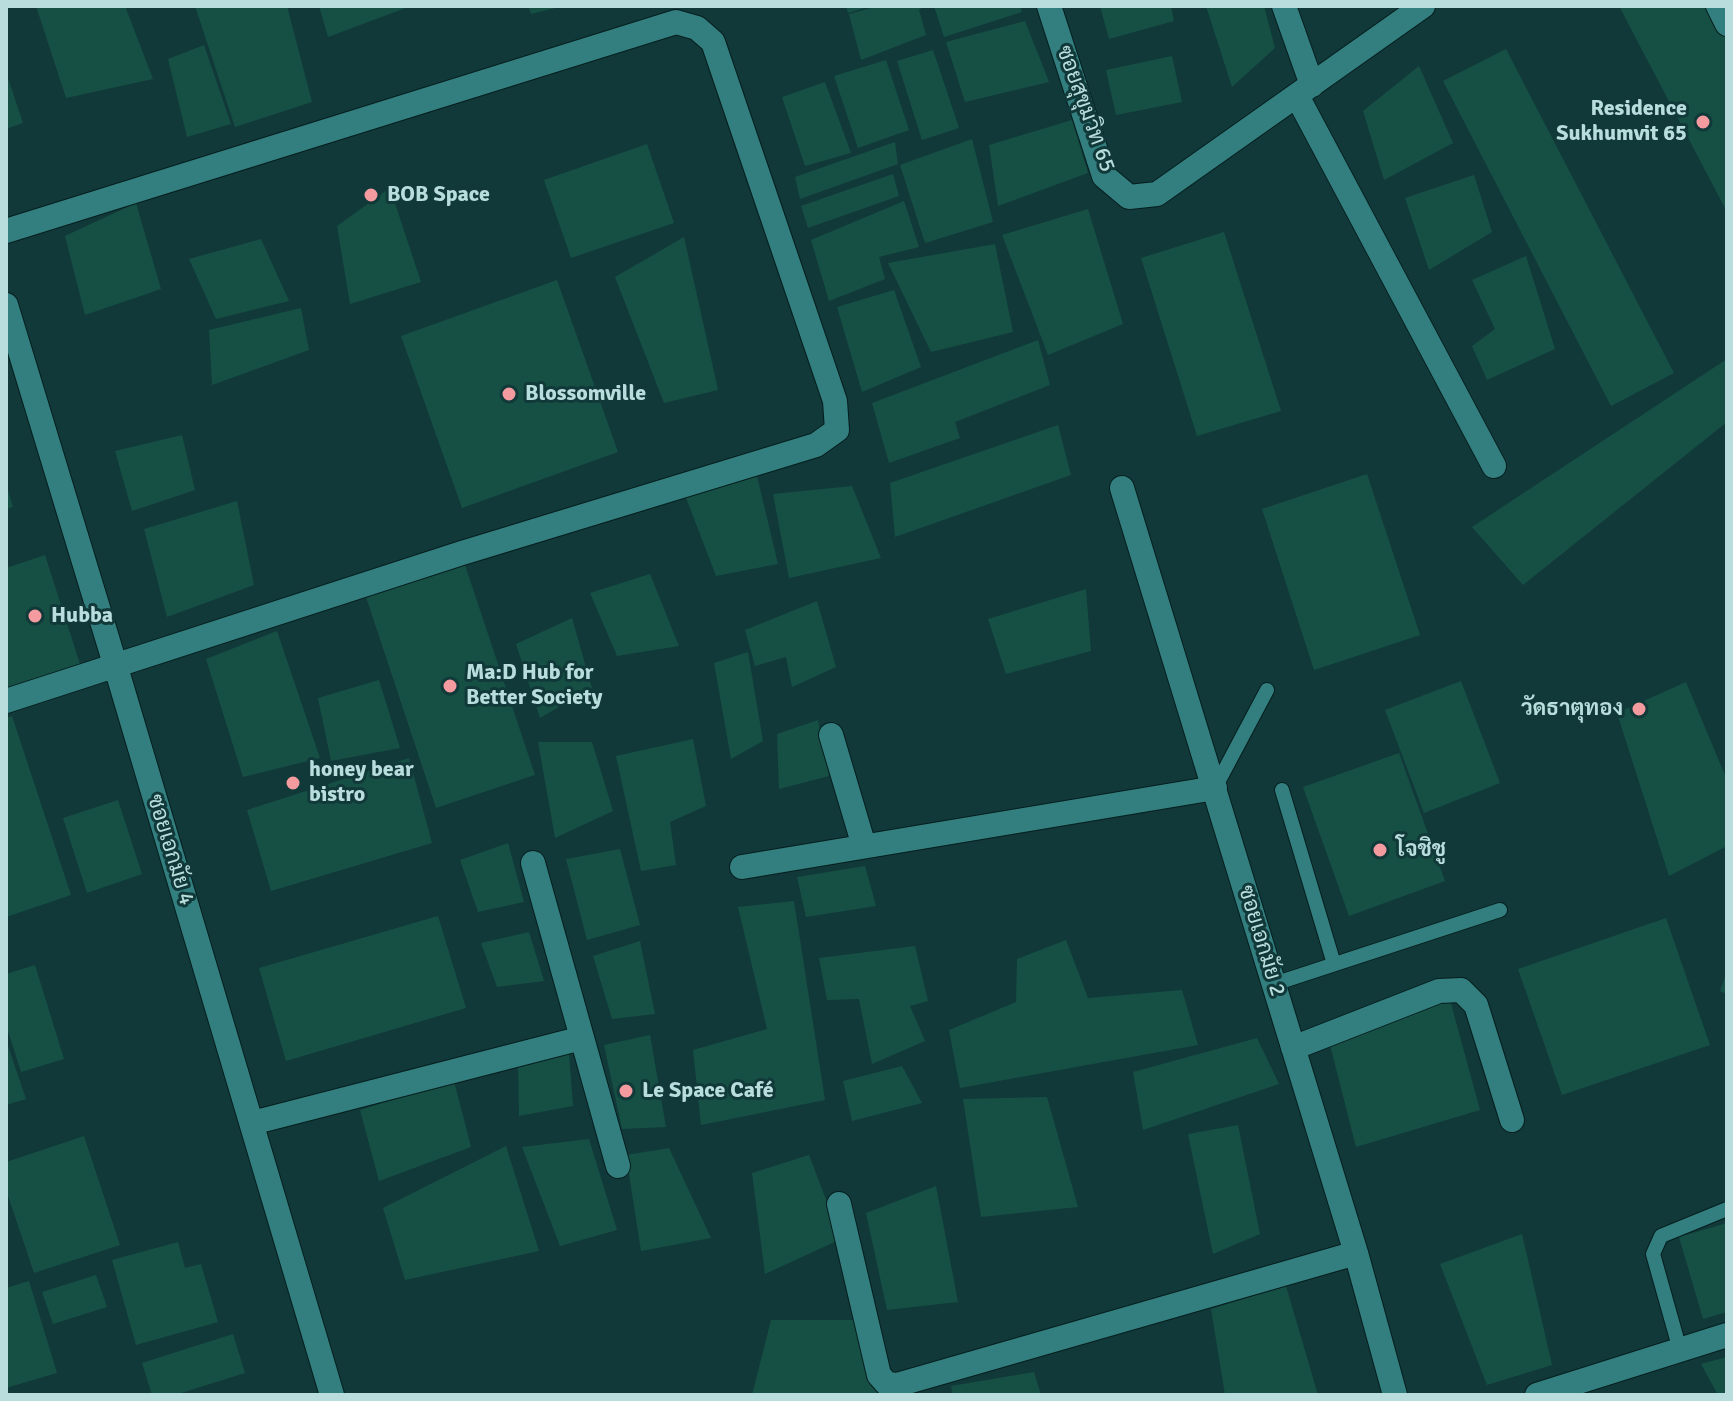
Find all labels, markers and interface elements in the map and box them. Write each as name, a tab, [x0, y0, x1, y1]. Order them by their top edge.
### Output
street label: ซอยสุขุมวิท 65	[1050, 42, 1120, 176]
place label: Residence Sukhumvit 65	[1556, 96, 1687, 148]
marker: Residence Sukhumvit 65	[1694, 113, 1712, 131]
place label: BOB Space	[387, 182, 490, 208]
marker: BOB Space	[362, 186, 380, 204]
place label: Blossomville	[525, 381, 646, 407]
marker: Blossomville	[500, 385, 518, 403]
place label: Hubba	[51, 603, 113, 629]
marker: Hubba	[26, 607, 44, 625]
place label: Ma:D Hub for Better Society	[466, 660, 603, 712]
marker: Ma:D Hub for Better Society	[441, 677, 459, 695]
place label: วัดธาตุทอง	[1521, 696, 1623, 722]
marker: วัดธาตุทอง	[1630, 700, 1648, 718]
place label: honey bear bistro	[309, 757, 414, 808]
marker: honey bear bistro	[284, 774, 302, 792]
street label: ซอยเอกมัย 4	[141, 792, 199, 908]
place label: โจชิชู	[1396, 837, 1446, 863]
marker: โจชิชู	[1371, 841, 1389, 859]
street label: ซอยเอกมัย 2	[1232, 883, 1290, 999]
place label: Le Space Café	[642, 1078, 774, 1104]
marker: Le Space Café	[617, 1082, 635, 1100]

